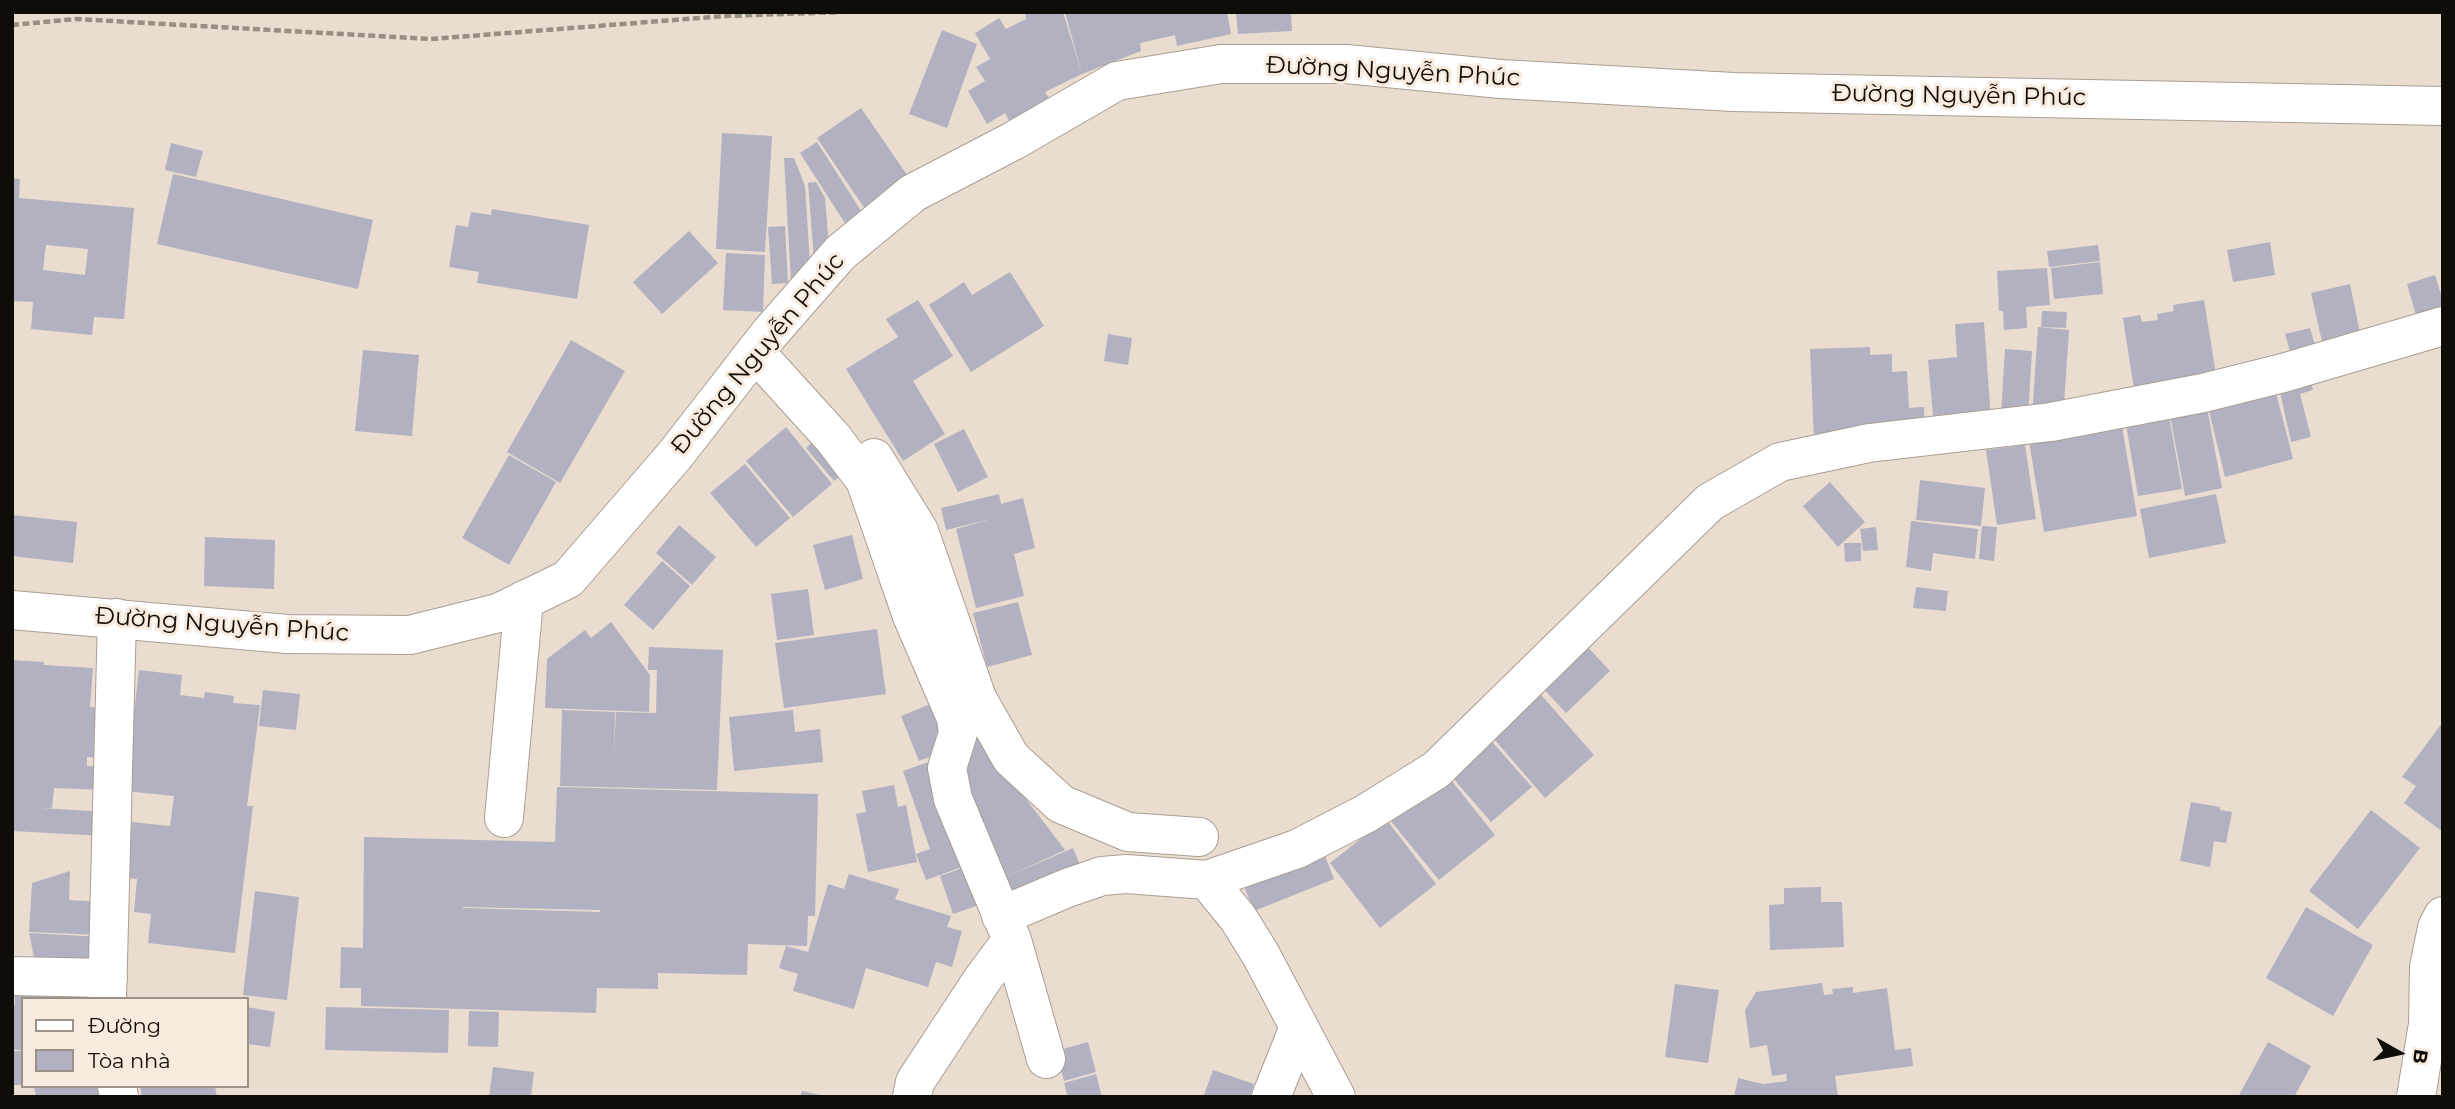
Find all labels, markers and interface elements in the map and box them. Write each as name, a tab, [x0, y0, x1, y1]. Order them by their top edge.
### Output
street label: Đường Nguyễn Phúc	[1265, 51, 1521, 93]
street label: Đường Nguyễn Phúc	[1832, 79, 2086, 113]
street label: Đường Nguyễn Phúc	[665, 247, 851, 461]
street label: Đường Nguyễn Phúc	[94, 602, 350, 648]
legend	[21, 997, 248, 1088]
text: Đường	[88, 1013, 161, 1038]
north arrow	[2364, 1018, 2434, 1088]
text: B	[2408, 1047, 2433, 1065]
text: Tòa nhà	[88, 1048, 171, 1073]

